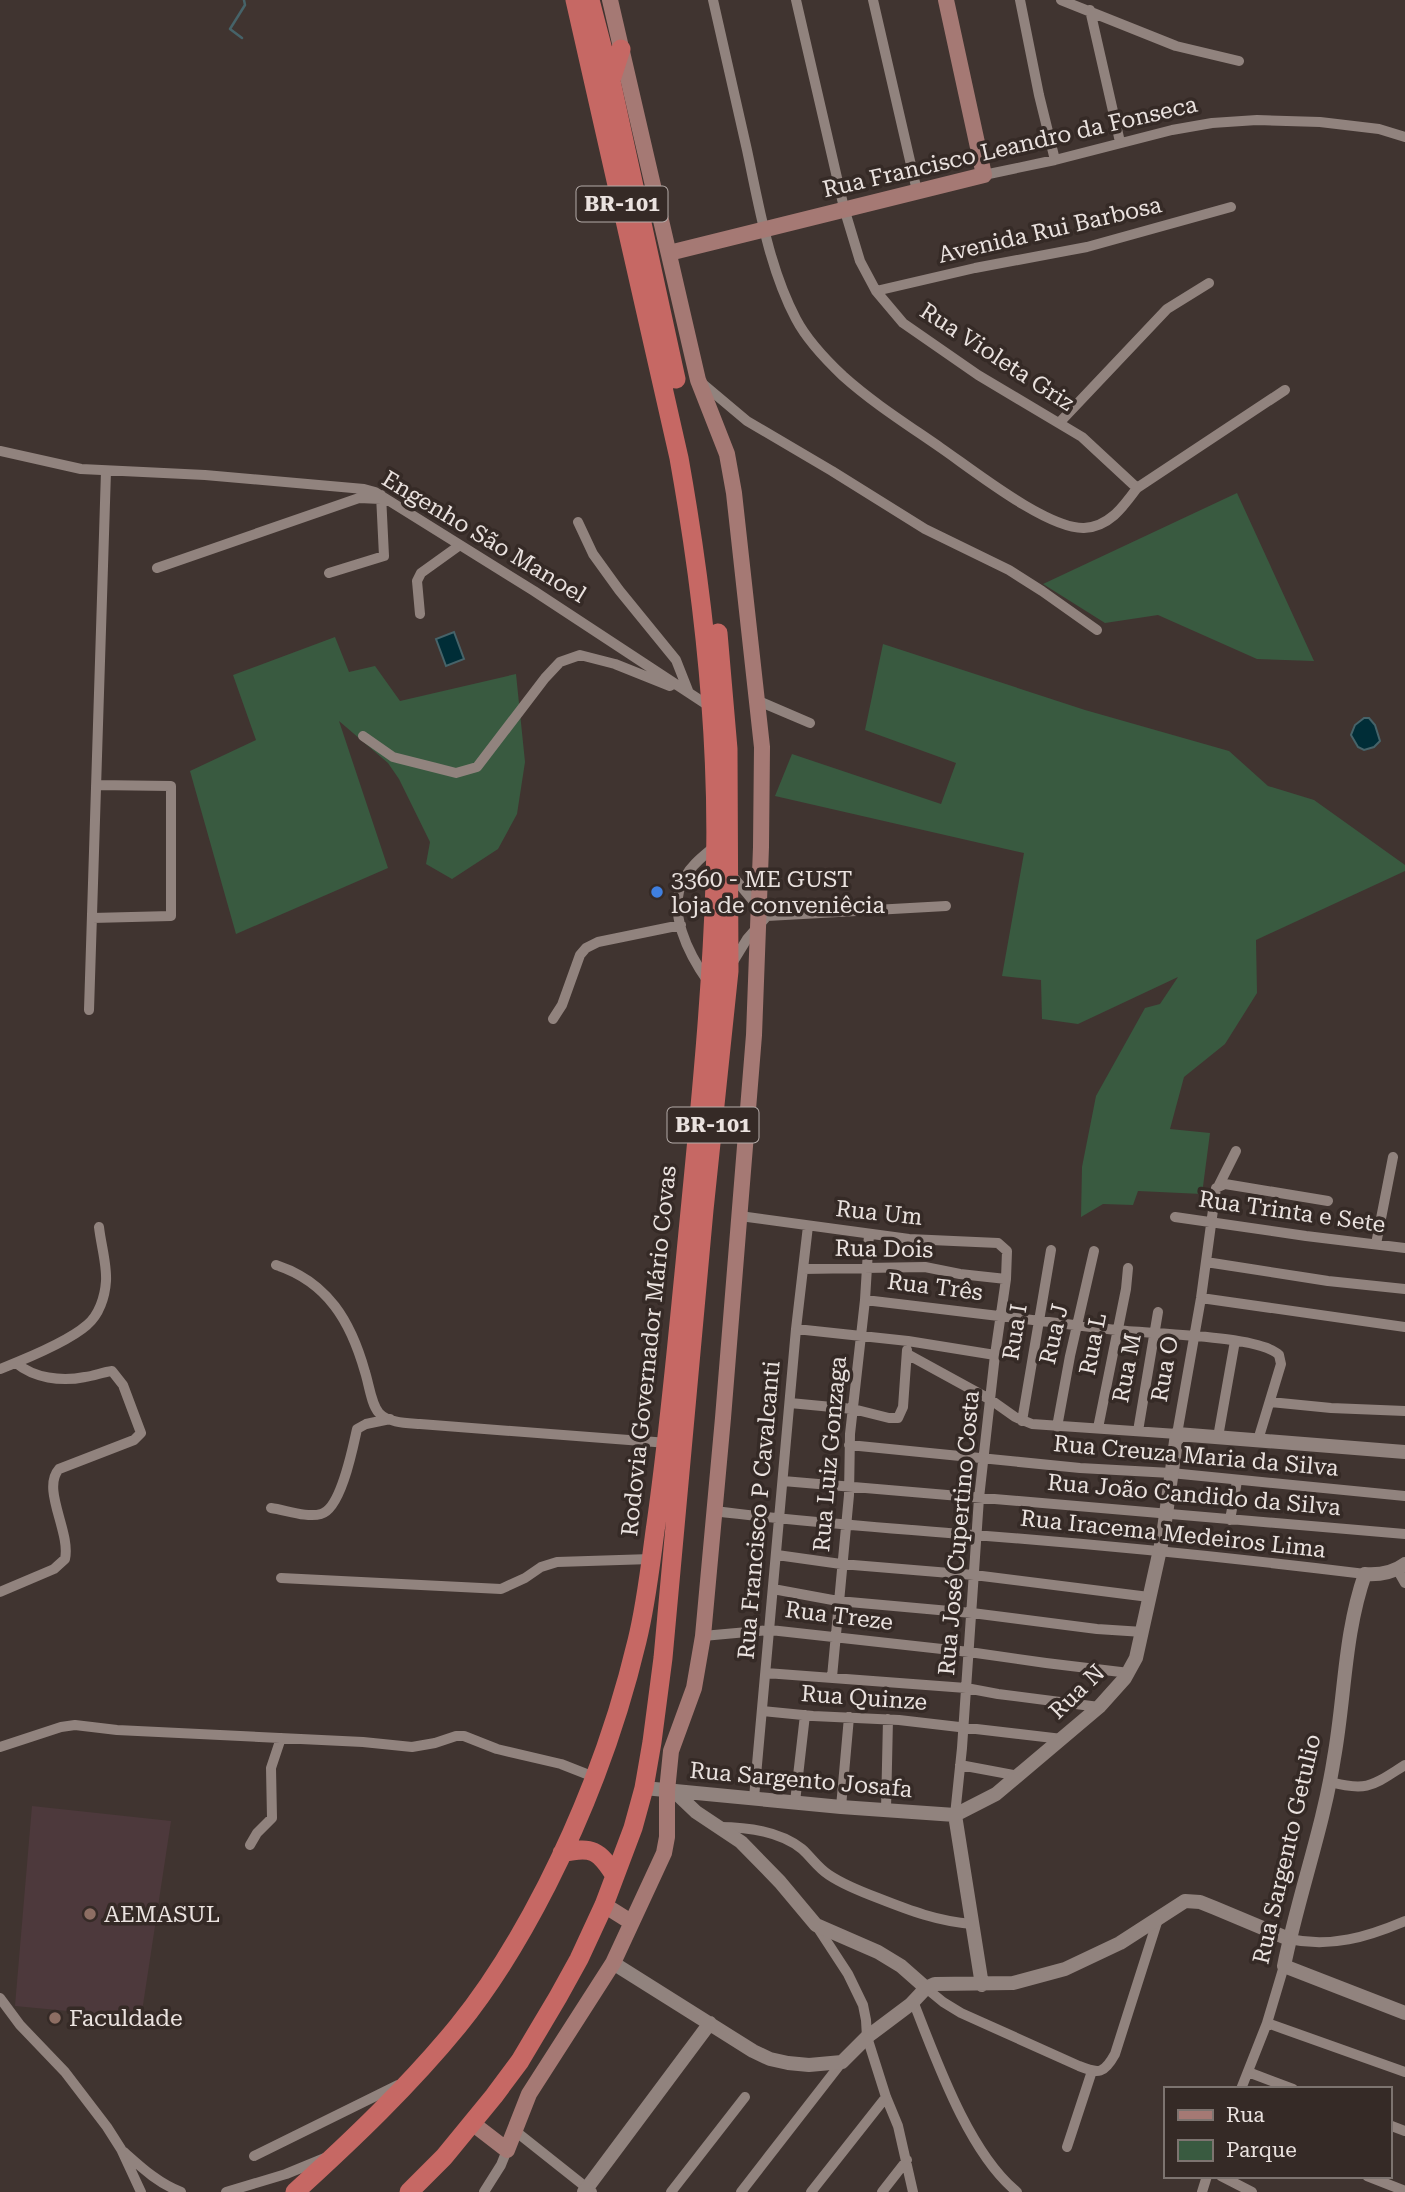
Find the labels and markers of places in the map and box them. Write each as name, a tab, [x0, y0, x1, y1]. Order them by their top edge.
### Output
place label: 3360 - ME GUST loja de conveniêcia	[671, 866, 886, 919]
marker: 3360 - ME GUST loja de conveniêcia	[649, 884, 665, 900]
place label: AEMASUL	[104, 1901, 220, 1928]
marker: AEMASUL	[82, 1906, 98, 1922]
place label: Faculdade	[69, 2005, 183, 2032]
marker: Faculdade	[47, 2010, 63, 2026]

